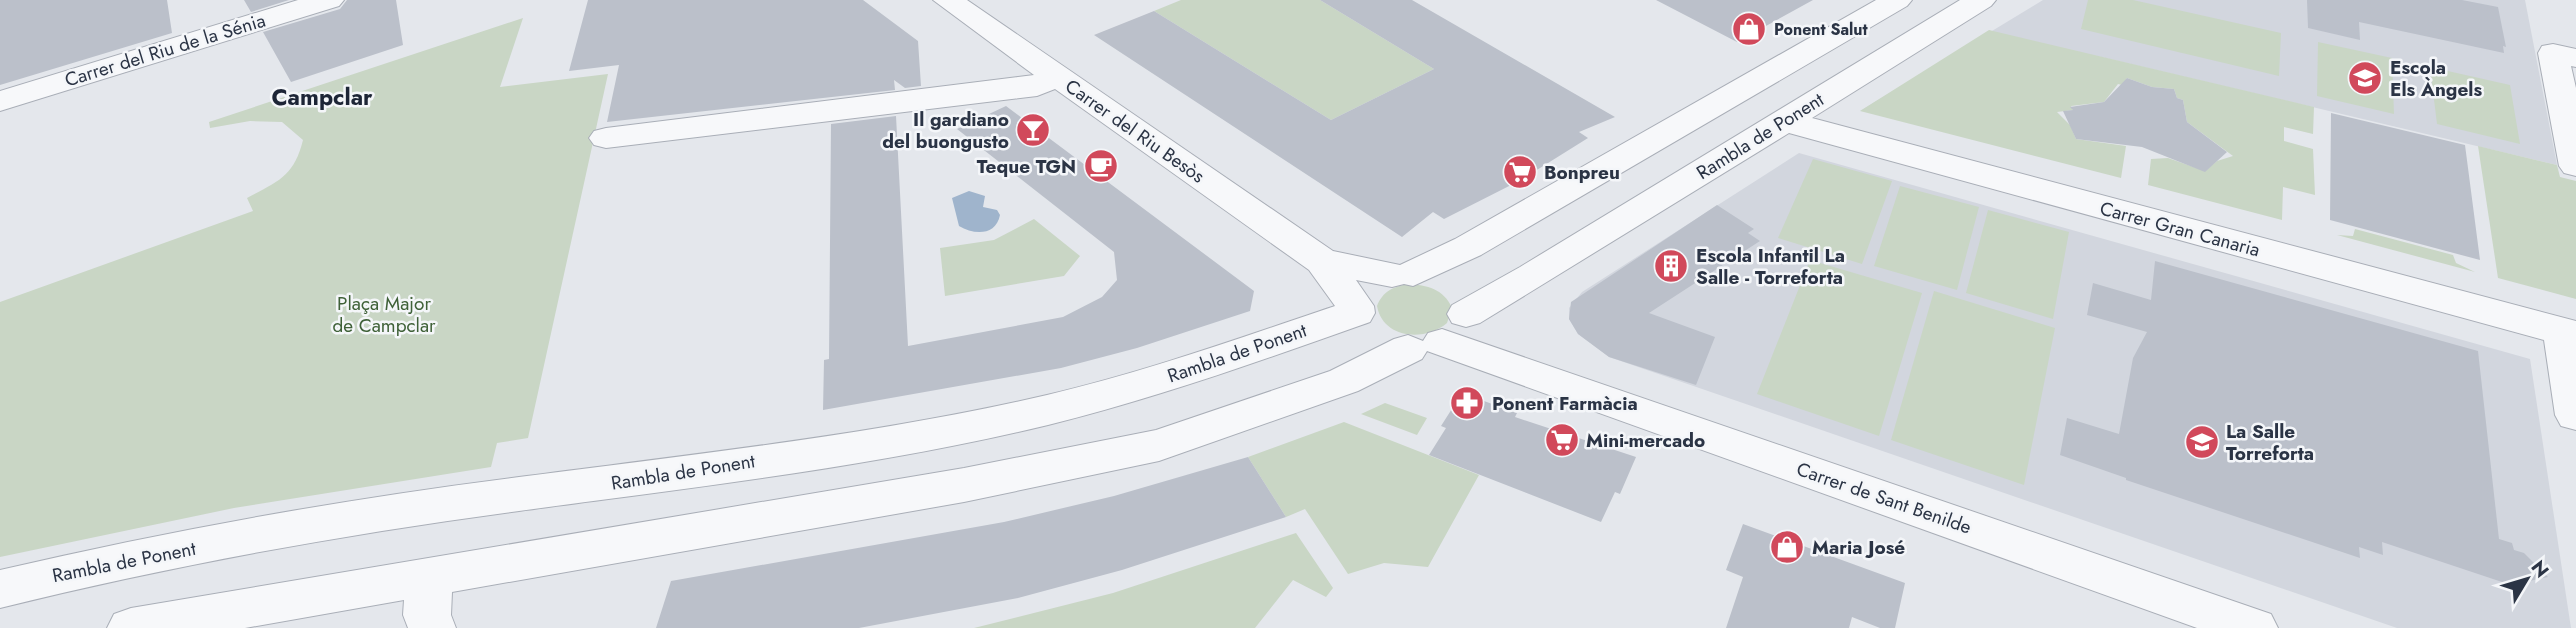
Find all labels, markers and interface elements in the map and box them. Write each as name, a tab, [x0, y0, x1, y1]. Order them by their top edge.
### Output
street label: Carrer del Riu de la Sénia	[61, 7, 269, 93]
shop icon: Ponent Salut	[1730, 10, 1768, 48]
place label: Ponent Salut	[1774, 18, 1869, 41]
place label: Escola Els Àngels	[2390, 54, 2482, 103]
school or university icon: Escola Els Àngels	[2346, 59, 2384, 97]
street label: Carrer del Riu Besòs	[1060, 73, 1211, 190]
district label: Campclar	[272, 80, 373, 114]
street label: Rambla de Ponent	[1691, 86, 1829, 186]
place label: Il gardiano del buongusto	[882, 106, 1009, 155]
bar icon: Il gardiano del buongusto	[1014, 111, 1052, 149]
cafe icon: Teque TGN	[1082, 147, 1120, 185]
place label: Teque TGN	[977, 153, 1076, 180]
supermarket icon: Bonpreu	[1501, 153, 1539, 191]
place label: Bonpreu	[1544, 159, 1620, 186]
street label: Carrer Gran Canaria	[2097, 195, 2263, 263]
place label: Escola Infantil La Salle - Torreforta	[1696, 242, 1845, 291]
building icon: Escola Infantil La Salle - Torreforta	[1652, 247, 1690, 285]
park label: Plaça Major de Campclar	[332, 290, 436, 339]
street label: Rambla de Ponent	[1164, 316, 1311, 389]
pharmacy icon: Ponent Farmàcia	[1448, 384, 1486, 422]
place label: Ponent Farmàcia	[1492, 390, 1638, 417]
place label: La Salle Torreforta	[2226, 418, 2314, 467]
supermarket icon: Mini-mercado	[1543, 421, 1581, 459]
school or university icon: La Salle Torreforta	[2183, 423, 2221, 461]
place label: Mini-mercado	[1586, 427, 1705, 454]
street label: Rambla de Ponent	[609, 447, 757, 497]
street label: Carrer de Sant Benilde	[1793, 455, 1975, 541]
shop icon: Maria José	[1768, 528, 1806, 566]
place label: Maria José	[1812, 534, 1905, 561]
street label: Rambla de Ponent	[50, 535, 198, 589]
north arrow	[2492, 544, 2562, 614]
text: N	[2525, 555, 2555, 583]

